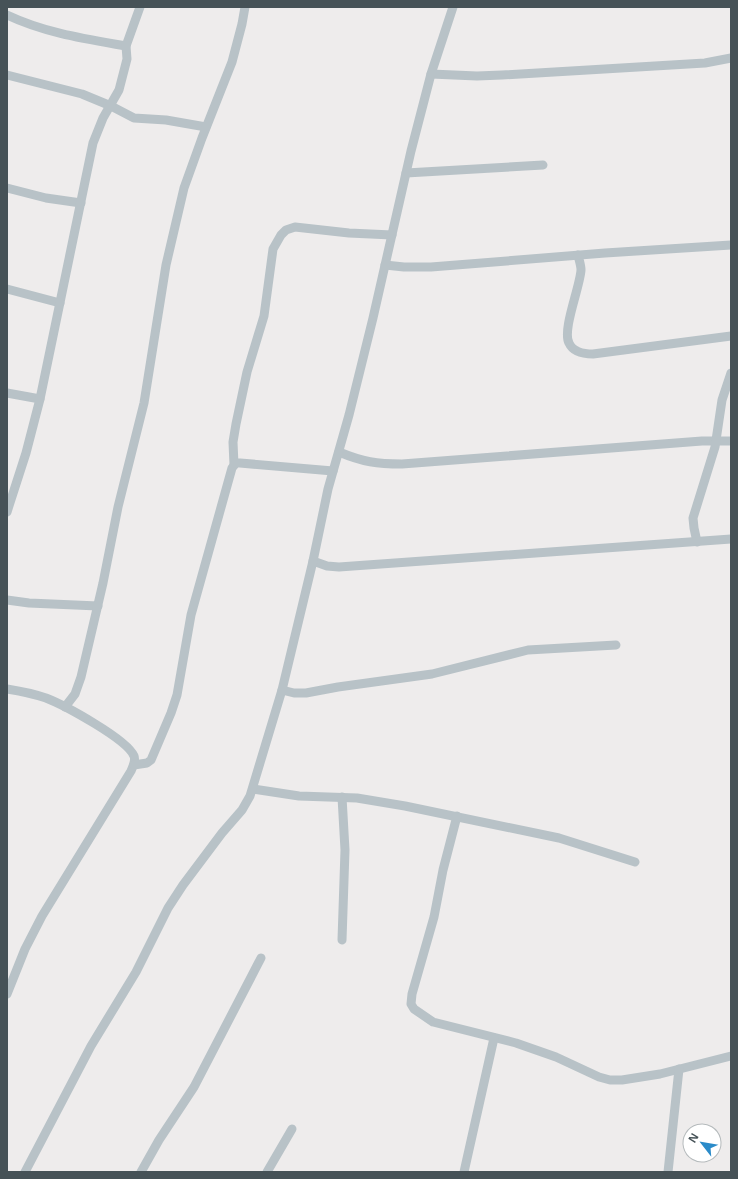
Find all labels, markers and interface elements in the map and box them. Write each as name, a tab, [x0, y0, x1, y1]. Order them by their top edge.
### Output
north arrow	[682, 1123, 722, 1163]
text: N	[684, 1130, 702, 1145]

